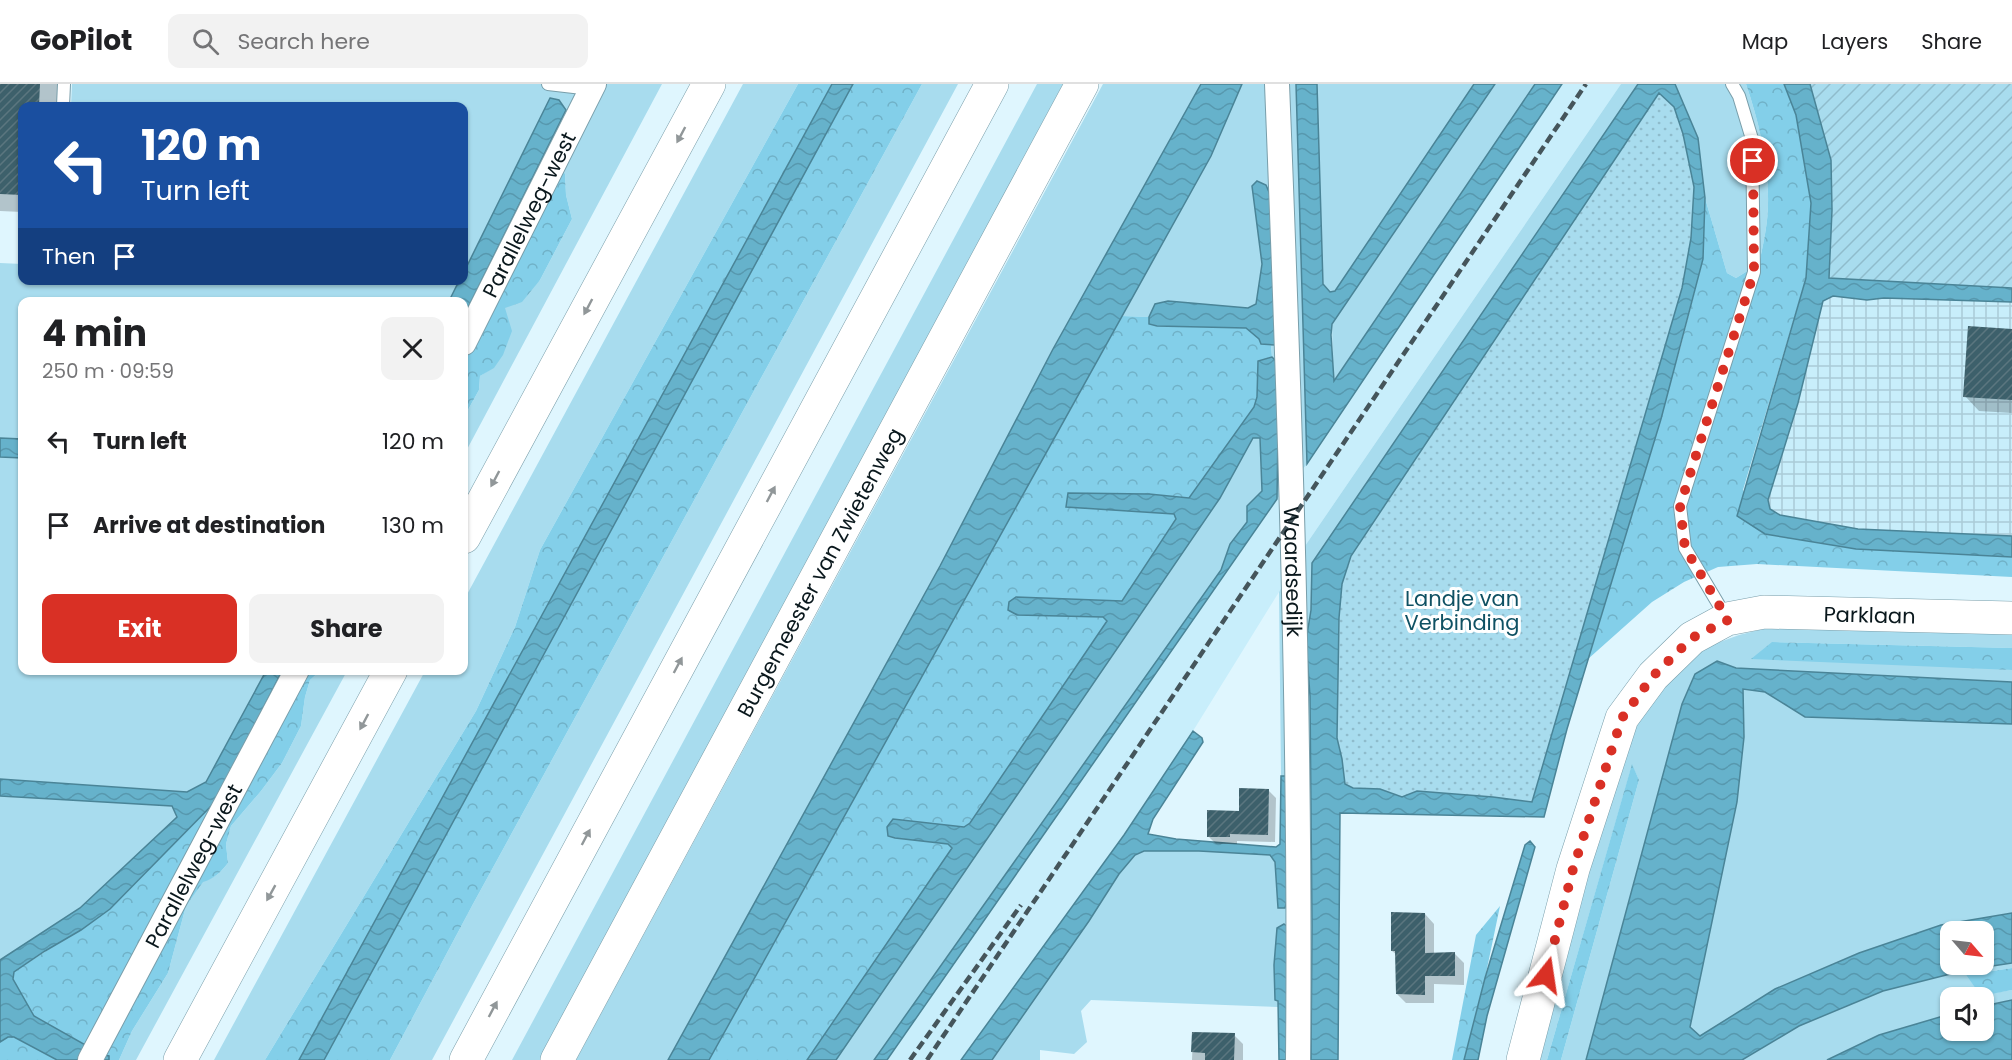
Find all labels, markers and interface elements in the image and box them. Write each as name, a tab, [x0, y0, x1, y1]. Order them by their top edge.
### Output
search box	[168, 14, 588, 68]
text: GoPilot	[30, 21, 132, 60]
icon: search	[189, 25, 222, 58]
text: Search here	[237, 26, 370, 57]
text: Map	[1742, 27, 1788, 56]
text: Layers	[1821, 27, 1888, 56]
text: Share	[1921, 27, 1982, 56]
text: 120 m	[141, 116, 262, 175]
icon: left	[42, 126, 120, 204]
street label: Parallelweg-west	[475, 127, 582, 302]
one-way arrow	[676, 127, 686, 144]
pin	[1727, 135, 1778, 186]
icon: arrive	[1736, 144, 1769, 177]
text: Turn left	[141, 172, 250, 209]
icon: arrive	[108, 240, 141, 273]
text: Then	[42, 241, 96, 272]
one-way arrow	[583, 299, 593, 316]
text: 4 min	[42, 308, 147, 359]
button: close	[381, 317, 444, 380]
text: 250 m · 09:59	[42, 357, 174, 385]
street label: Burgemeester van Zwietenweg	[730, 422, 909, 722]
icon: left	[42, 425, 75, 458]
text: Turn left	[93, 426, 187, 457]
text: 120 m	[382, 426, 444, 457]
one-way arrow	[490, 470, 500, 487]
one-way arrow	[766, 485, 776, 502]
street label: Waardsedijk	[1277, 506, 1309, 637]
icon: arrive	[42, 509, 75, 542]
text: Arrive at destination	[93, 510, 325, 541]
text: 130 m	[382, 510, 444, 541]
park label: Landje van Verbinding	[1405, 584, 1519, 637]
button: Exit	[42, 594, 237, 663]
button: Share	[249, 594, 444, 663]
street label: Parklaan	[1823, 599, 1916, 630]
one-way arrow	[673, 656, 683, 673]
one-way arrow	[359, 714, 369, 731]
street label: Parallelweg-west	[138, 779, 249, 953]
one-way arrow	[581, 828, 591, 845]
one-way arrow	[266, 885, 276, 902]
north arrow	[1940, 921, 1994, 975]
map controls	[1940, 921, 1994, 1041]
position arrow	[1514, 943, 1578, 1007]
button: sound	[1940, 987, 1994, 1041]
one-way arrow	[488, 1000, 498, 1017]

